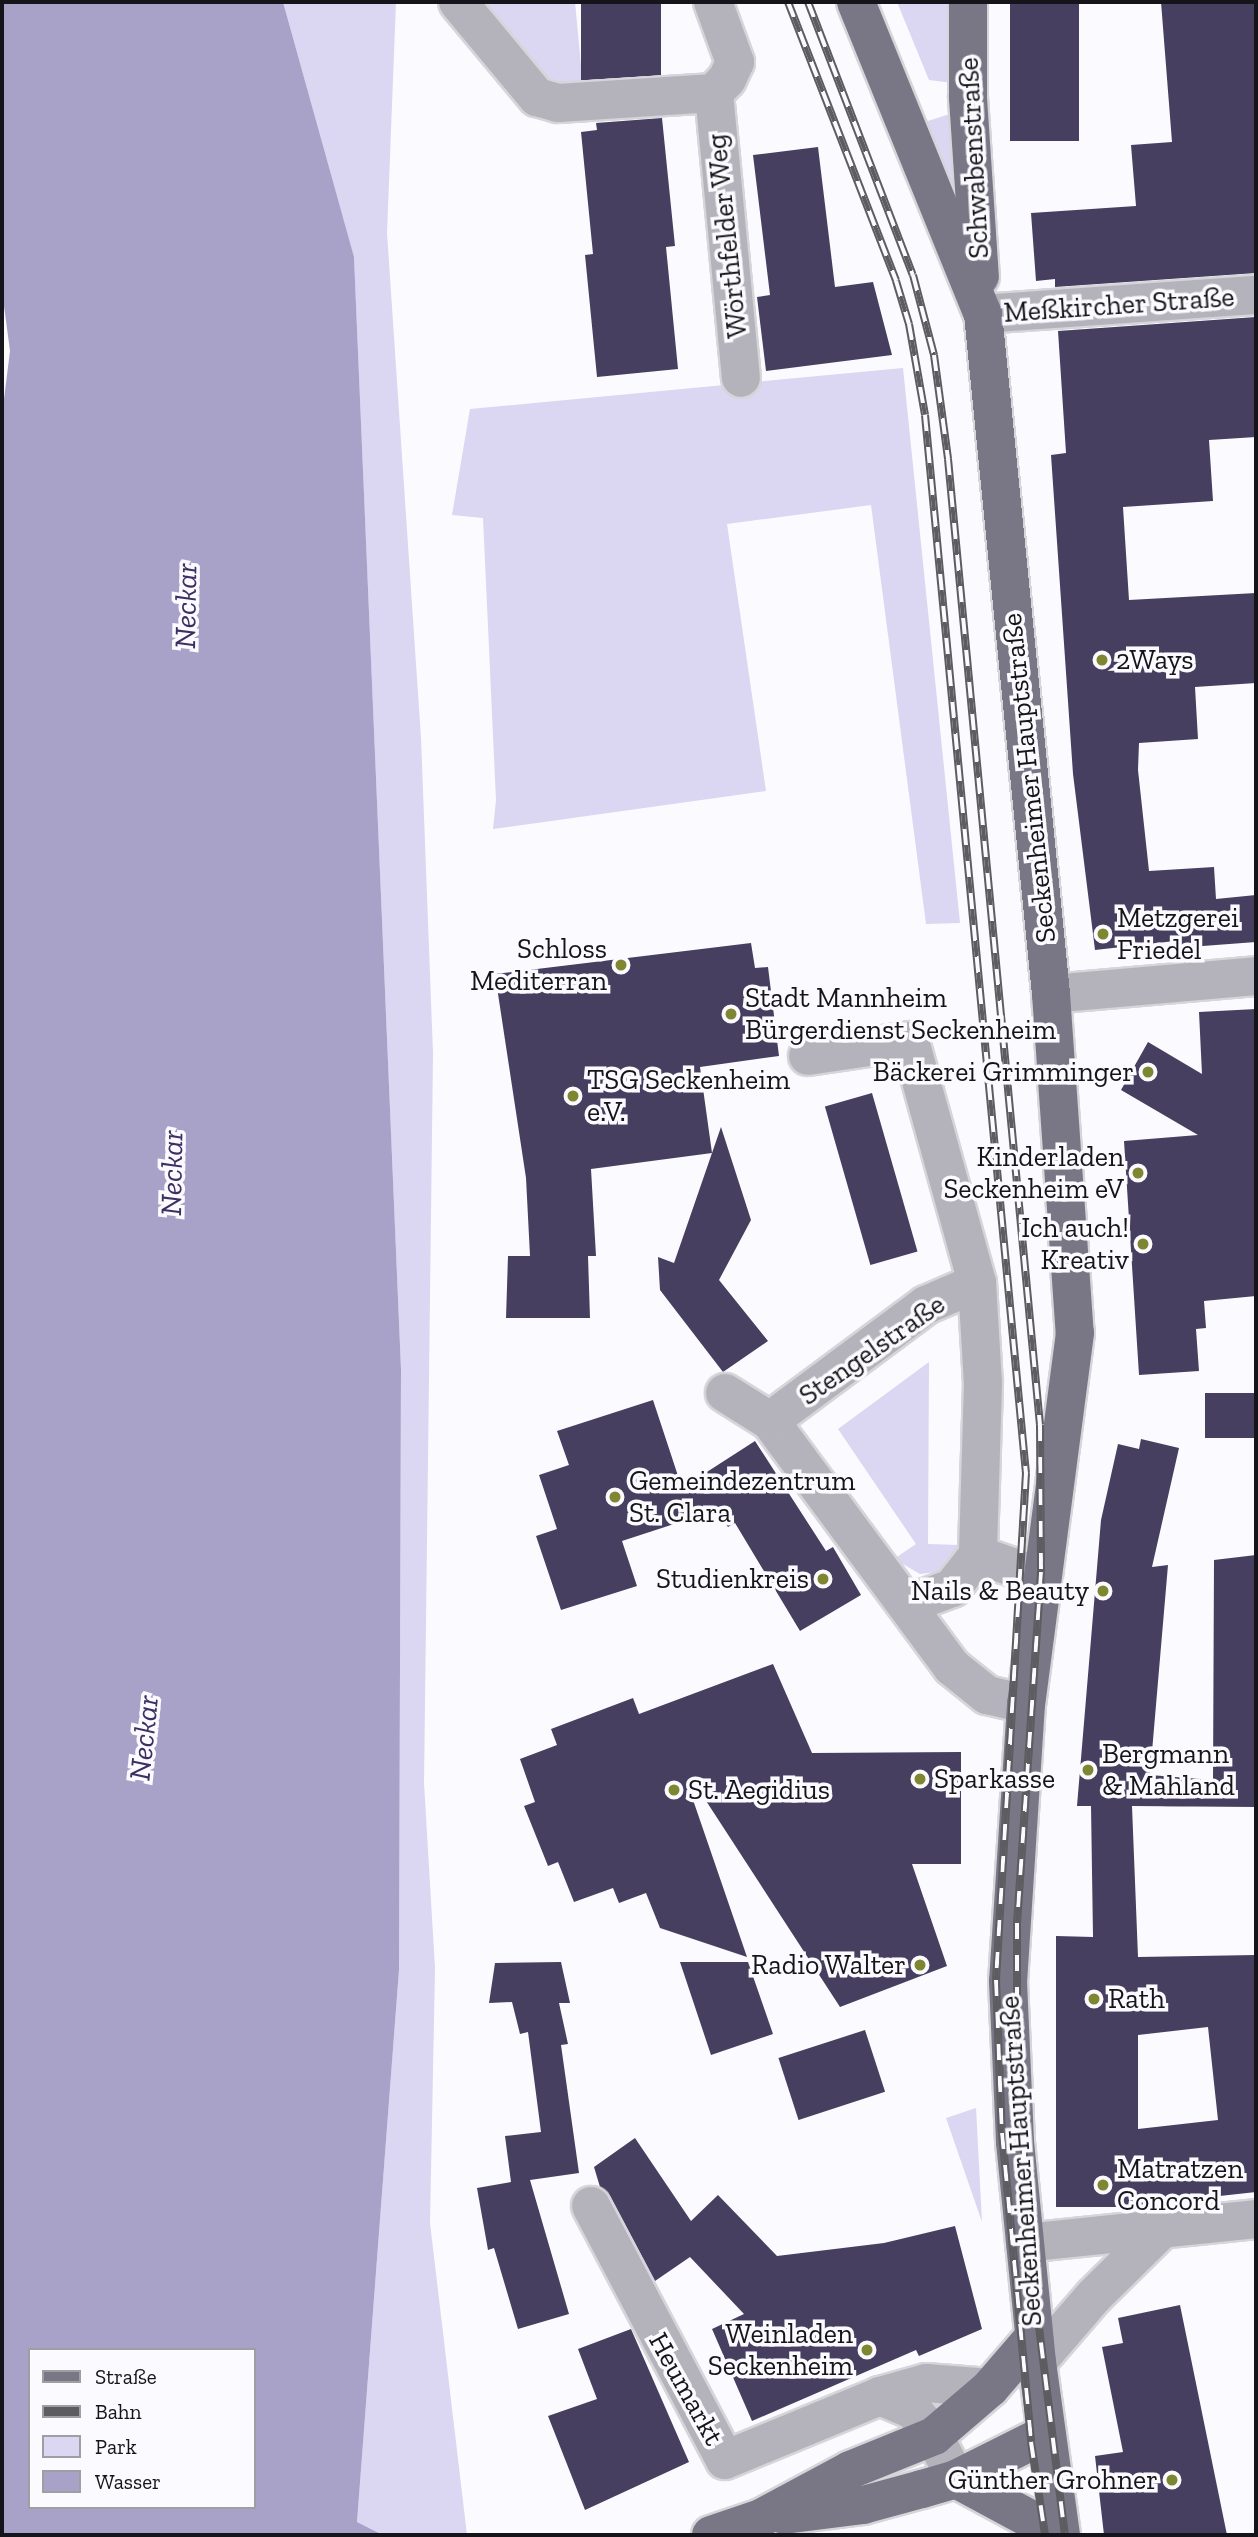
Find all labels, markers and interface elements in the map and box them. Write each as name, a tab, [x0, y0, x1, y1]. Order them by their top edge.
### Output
street label: Schwabenstraße	[952, 57, 996, 259]
street label: Wörthfelder Weg	[700, 132, 754, 340]
street label: Meßkircher Straße	[1002, 280, 1236, 330]
water label: Neckar	[167, 563, 205, 649]
street label: Seckenheimer Hauptstraße	[995, 611, 1063, 945]
place label: 2Ways	[1116, 643, 1194, 677]
marker: 2Ways	[1094, 652, 1110, 668]
place label: Metzgerei Friedel	[1117, 901, 1239, 967]
marker: Metzgerei Friedel	[1095, 926, 1111, 942]
place label: Schloss Mediterran	[470, 932, 607, 998]
marker: Schloss Mediterran	[613, 957, 629, 973]
place label: Stadt Mannheim Bürgerdienst Seckenheim	[745, 981, 1056, 1047]
marker: Stadt Mannheim Bürgerdienst Seckenheim	[723, 1006, 739, 1022]
place label: Bäckerei Grimminger	[873, 1055, 1134, 1089]
place label: TSG Seckenheim e.V.	[587, 1063, 790, 1129]
marker: Bäckerei Grimminger	[1140, 1064, 1156, 1080]
marker: TSG Seckenheim e.V.	[565, 1088, 581, 1104]
water label: Neckar	[153, 1130, 191, 1216]
place label: Kinderladen Seckenheim eV	[943, 1140, 1124, 1206]
marker: Kinderladen Seckenheim eV	[1130, 1165, 1146, 1181]
place label: Ich auch! Kreativ	[1021, 1211, 1129, 1277]
marker: Ich auch! Kreativ	[1135, 1236, 1151, 1252]
street label: Stengelstraße	[793, 1288, 951, 1412]
place label: Gemeindezentrum St. Clara	[629, 1464, 855, 1530]
marker: Gemeindezentrum St. Clara	[607, 1489, 623, 1505]
place label: Studienkreis	[656, 1562, 809, 1596]
marker: Studienkreis	[815, 1571, 831, 1587]
place label: Nails & Beauty	[911, 1574, 1089, 1608]
marker: Nails & Beauty	[1095, 1583, 1111, 1599]
water label: Neckar	[122, 1694, 166, 1782]
place label: Bergmann & Mahland	[1102, 1737, 1235, 1803]
place label: Sparkasse	[934, 1762, 1055, 1796]
marker: Bergmann & Mahland	[1080, 1762, 1096, 1778]
marker: Sparkasse	[912, 1771, 928, 1787]
place label: St. Aegidius	[688, 1773, 831, 1807]
marker: St. Aegidius	[666, 1782, 682, 1798]
place label: Radio Walter	[750, 1948, 906, 1982]
marker: Radio Walter	[912, 1957, 928, 1973]
place label: Rath	[1108, 1982, 1165, 2016]
marker: Rath	[1086, 1991, 1102, 2007]
street label: Seckenheimer Hauptstraße	[993, 1994, 1049, 2328]
place label: Matratzen Concord	[1117, 2152, 1243, 2218]
marker: Matratzen Concord	[1095, 2177, 1111, 2193]
place label: Weinladen Seckenheim	[708, 2317, 853, 2383]
street label: Heumarkt	[641, 2327, 731, 2451]
marker: Weinladen Seckenheim	[859, 2342, 875, 2358]
legend	[28, 2348, 256, 2509]
text: Straße	[95, 2364, 157, 2389]
text: Bahn	[95, 2399, 142, 2424]
text: Park	[95, 2434, 137, 2459]
place label: Günther Grohner	[947, 2463, 1158, 2497]
text: Wasser	[95, 2469, 161, 2494]
marker: Günther Grohner	[1164, 2472, 1180, 2488]

